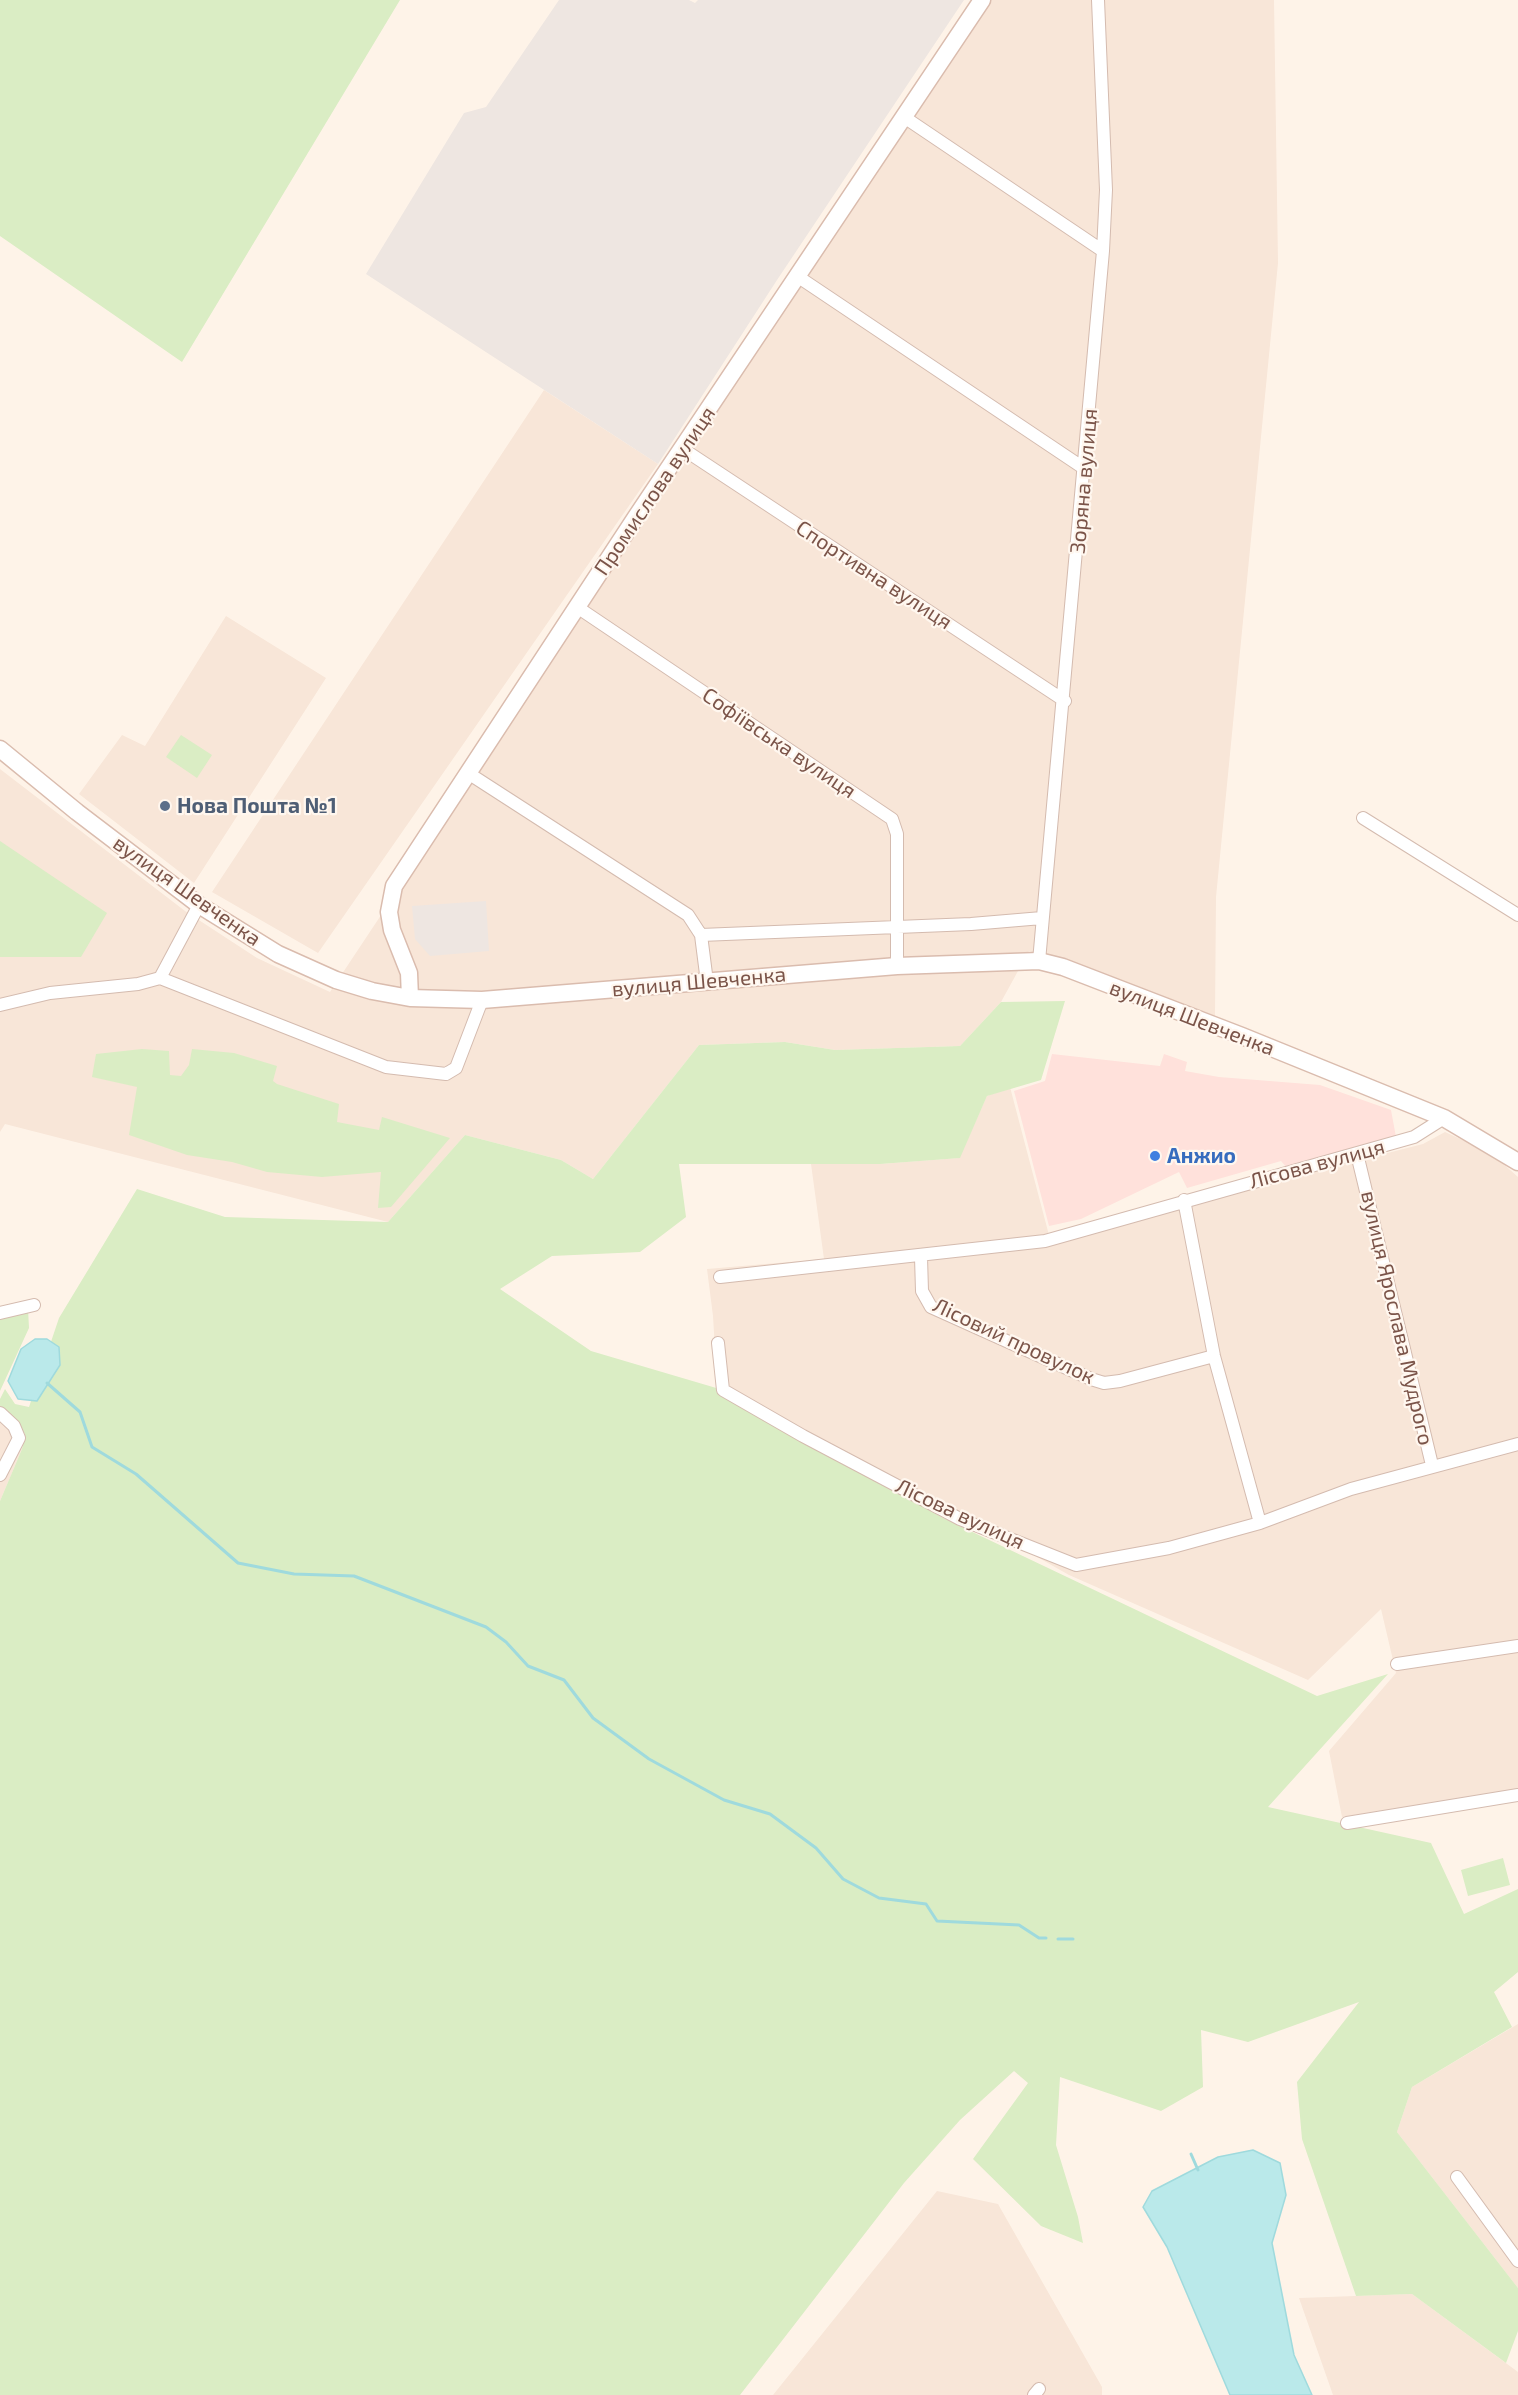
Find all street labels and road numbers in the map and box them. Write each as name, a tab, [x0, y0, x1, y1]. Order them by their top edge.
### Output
street label: Промислова вулиця	[589, 402, 721, 580]
street label: Зоряна вулиця	[1065, 407, 1103, 555]
street label: Спортивна вулиця	[791, 515, 957, 635]
street label: Софіївська вулиця	[697, 682, 861, 804]
street label: вулиця Шевченка	[108, 831, 266, 951]
street label: вулиця Шевченка	[611, 962, 787, 1002]
street label: вулиця Шевченка	[1106, 975, 1278, 1061]
street label: Лісова вулиця	[1247, 1134, 1387, 1194]
street label: вулиця Ярослава Мудрого	[1355, 1188, 1439, 1448]
street label: Лісовий провулок	[929, 1293, 1099, 1389]
street label: Лісова вулиця	[892, 1473, 1028, 1555]

